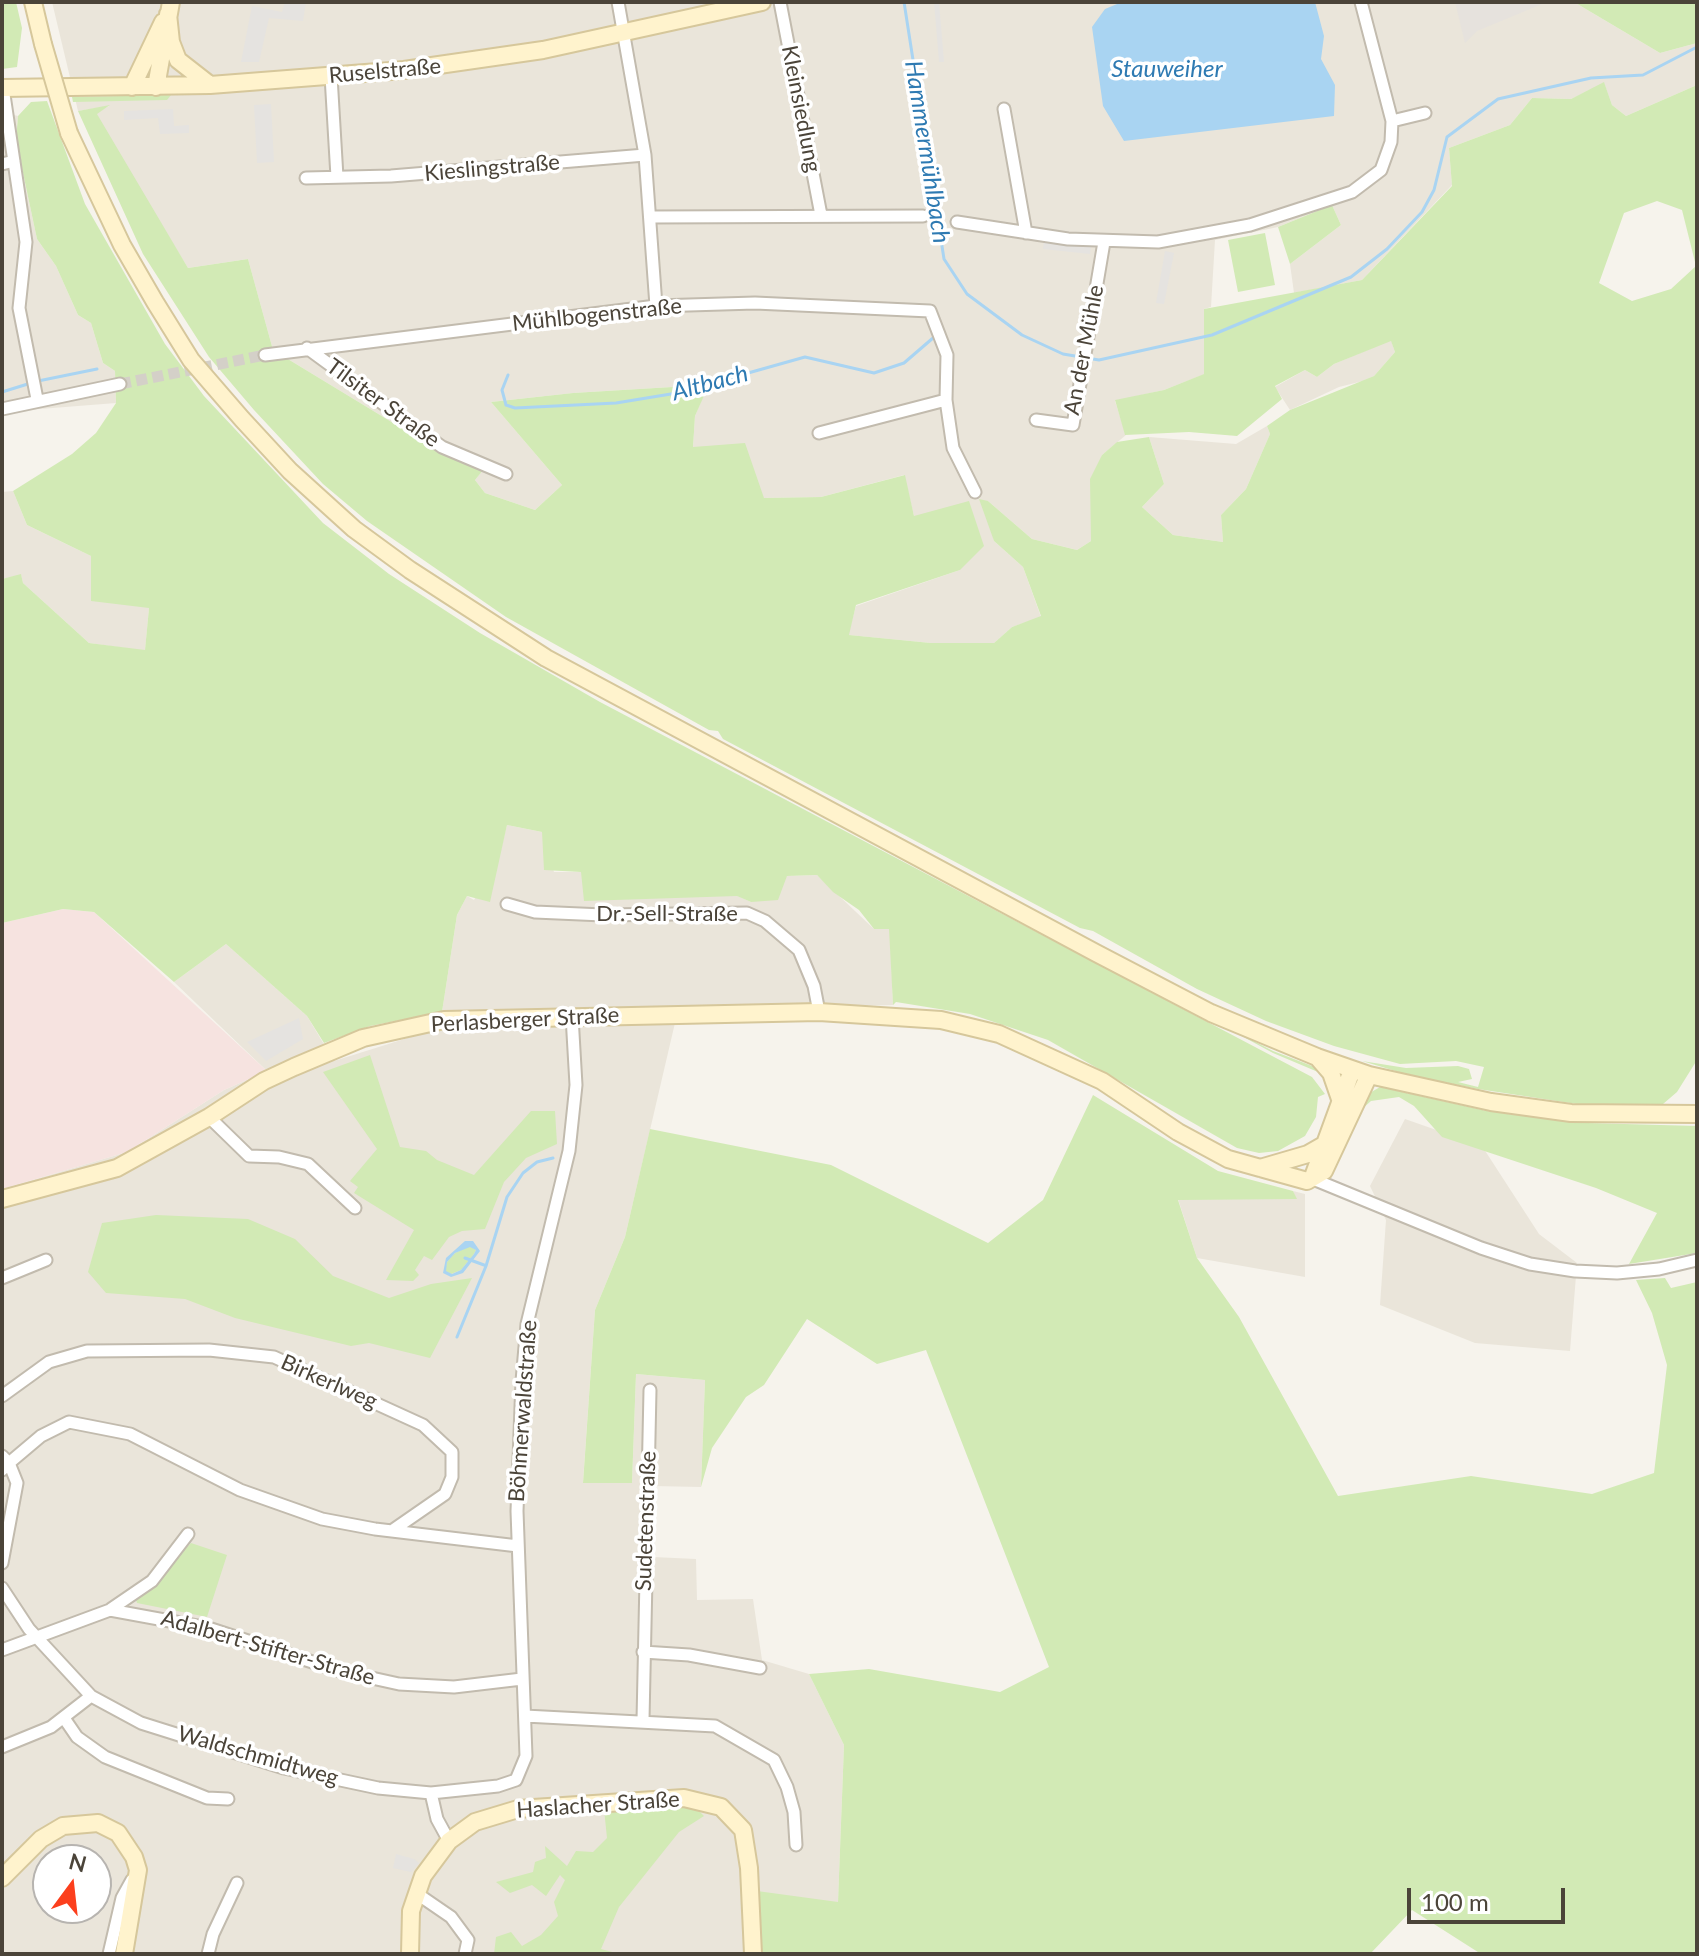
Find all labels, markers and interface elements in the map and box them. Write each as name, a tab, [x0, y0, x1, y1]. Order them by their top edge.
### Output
street label: Kleinsiedlung	[776, 43, 826, 175]
street label: Ruselstraße	[328, 53, 442, 89]
water label: Stauweiher	[1111, 55, 1223, 83]
water label: Hammermühlbach	[898, 59, 956, 245]
street label: Kieslingstraße	[423, 149, 561, 187]
street label: An der Mühle	[1058, 283, 1110, 417]
street label: Mühlbogenstraße	[511, 293, 683, 337]
street label: Tilsiter Straße	[321, 353, 445, 453]
water label: Altbach	[669, 359, 751, 407]
street label: Dr.-Sell-Straße	[596, 901, 738, 927]
street label: Perlasberger Straße	[430, 1002, 620, 1038]
street label: Böhmerwaldstraße	[503, 1319, 543, 1503]
street label: Birkerlweg	[277, 1349, 381, 1415]
street label: Sudetenstraße	[630, 1451, 662, 1591]
street label: Adalbert-Stifter-Straße	[158, 1605, 378, 1691]
street label: Waldschmidtweg	[175, 1720, 341, 1792]
street label: Haslacher Straße	[515, 1786, 681, 1824]
north arrow	[32, 1844, 112, 1924]
text: N	[66, 1847, 89, 1877]
scale bar	[1411, 1872, 1569, 1922]
text: 100 m	[1421, 1887, 1489, 1916]

